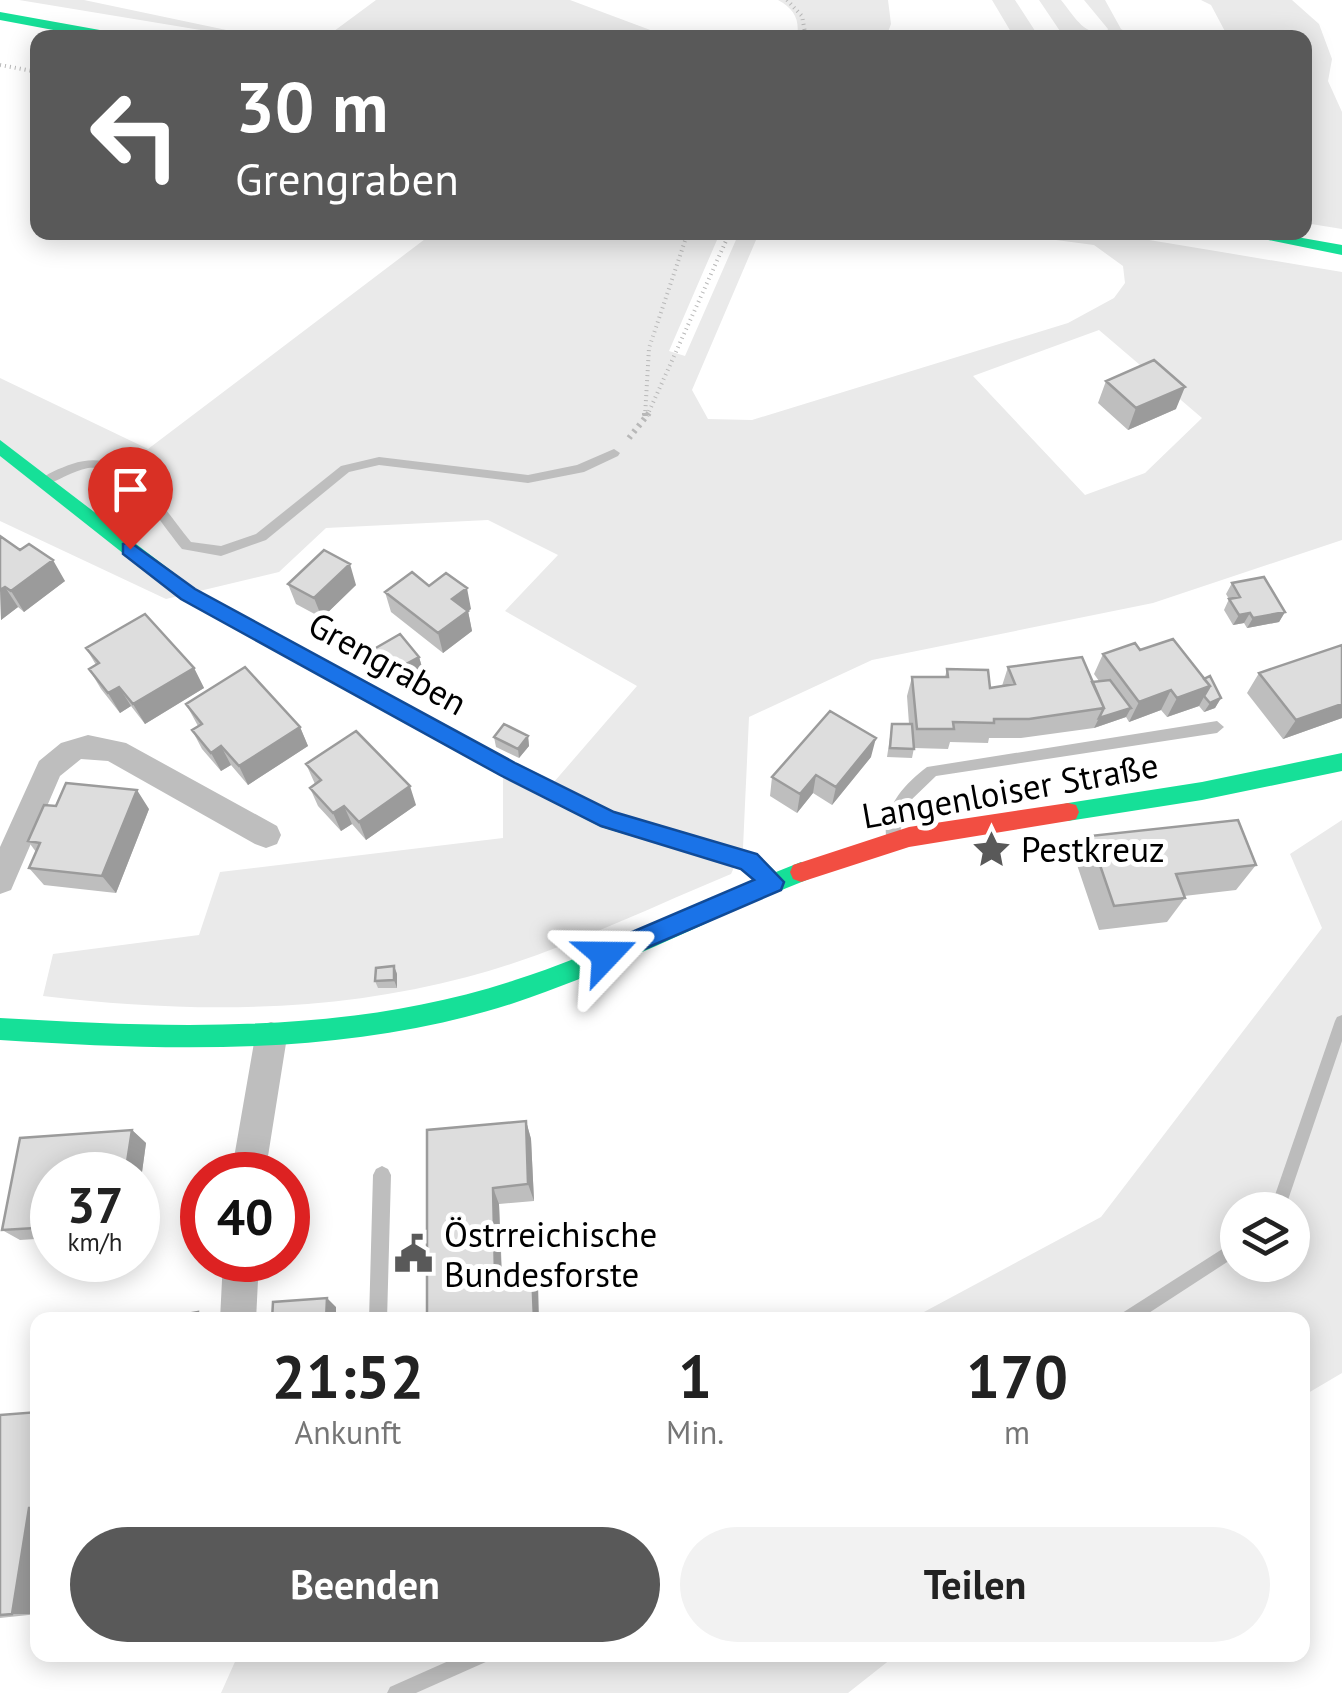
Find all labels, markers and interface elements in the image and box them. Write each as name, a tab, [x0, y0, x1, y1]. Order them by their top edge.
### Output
text: 30 m	[235, 61, 388, 151]
icon: left	[70, 70, 200, 200]
text: Grengraben	[235, 149, 459, 207]
pin	[88, 447, 173, 550]
icon: arrive	[103, 462, 158, 517]
street label: Grengraben	[301, 601, 475, 725]
street label: Langenloiser Straße	[858, 741, 1162, 839]
place label: Pestkreuz	[1021, 826, 1165, 872]
place icon: Pestkreuz	[970, 828, 1012, 870]
position arrow	[554, 903, 658, 1007]
speed limit sign: 40	[180, 1152, 310, 1282]
text: 37	[67, 1172, 123, 1237]
map controls	[1220, 1192, 1310, 1282]
button: layers	[1220, 1192, 1310, 1282]
place label: Östrreichische Bundesforste	[444, 1211, 657, 1297]
text: km/h	[68, 1226, 122, 1258]
public building icon: Östrreichische Bundesforste	[393, 1233, 435, 1275]
text: 21:52	[272, 1337, 424, 1415]
text: 1	[678, 1337, 712, 1415]
text: 170	[966, 1337, 1068, 1415]
text: Ankunft	[295, 1411, 401, 1453]
text: Min.	[666, 1411, 724, 1453]
text: m	[1004, 1411, 1030, 1453]
button: Beenden	[70, 1527, 660, 1642]
button: Teilen	[680, 1527, 1270, 1642]

